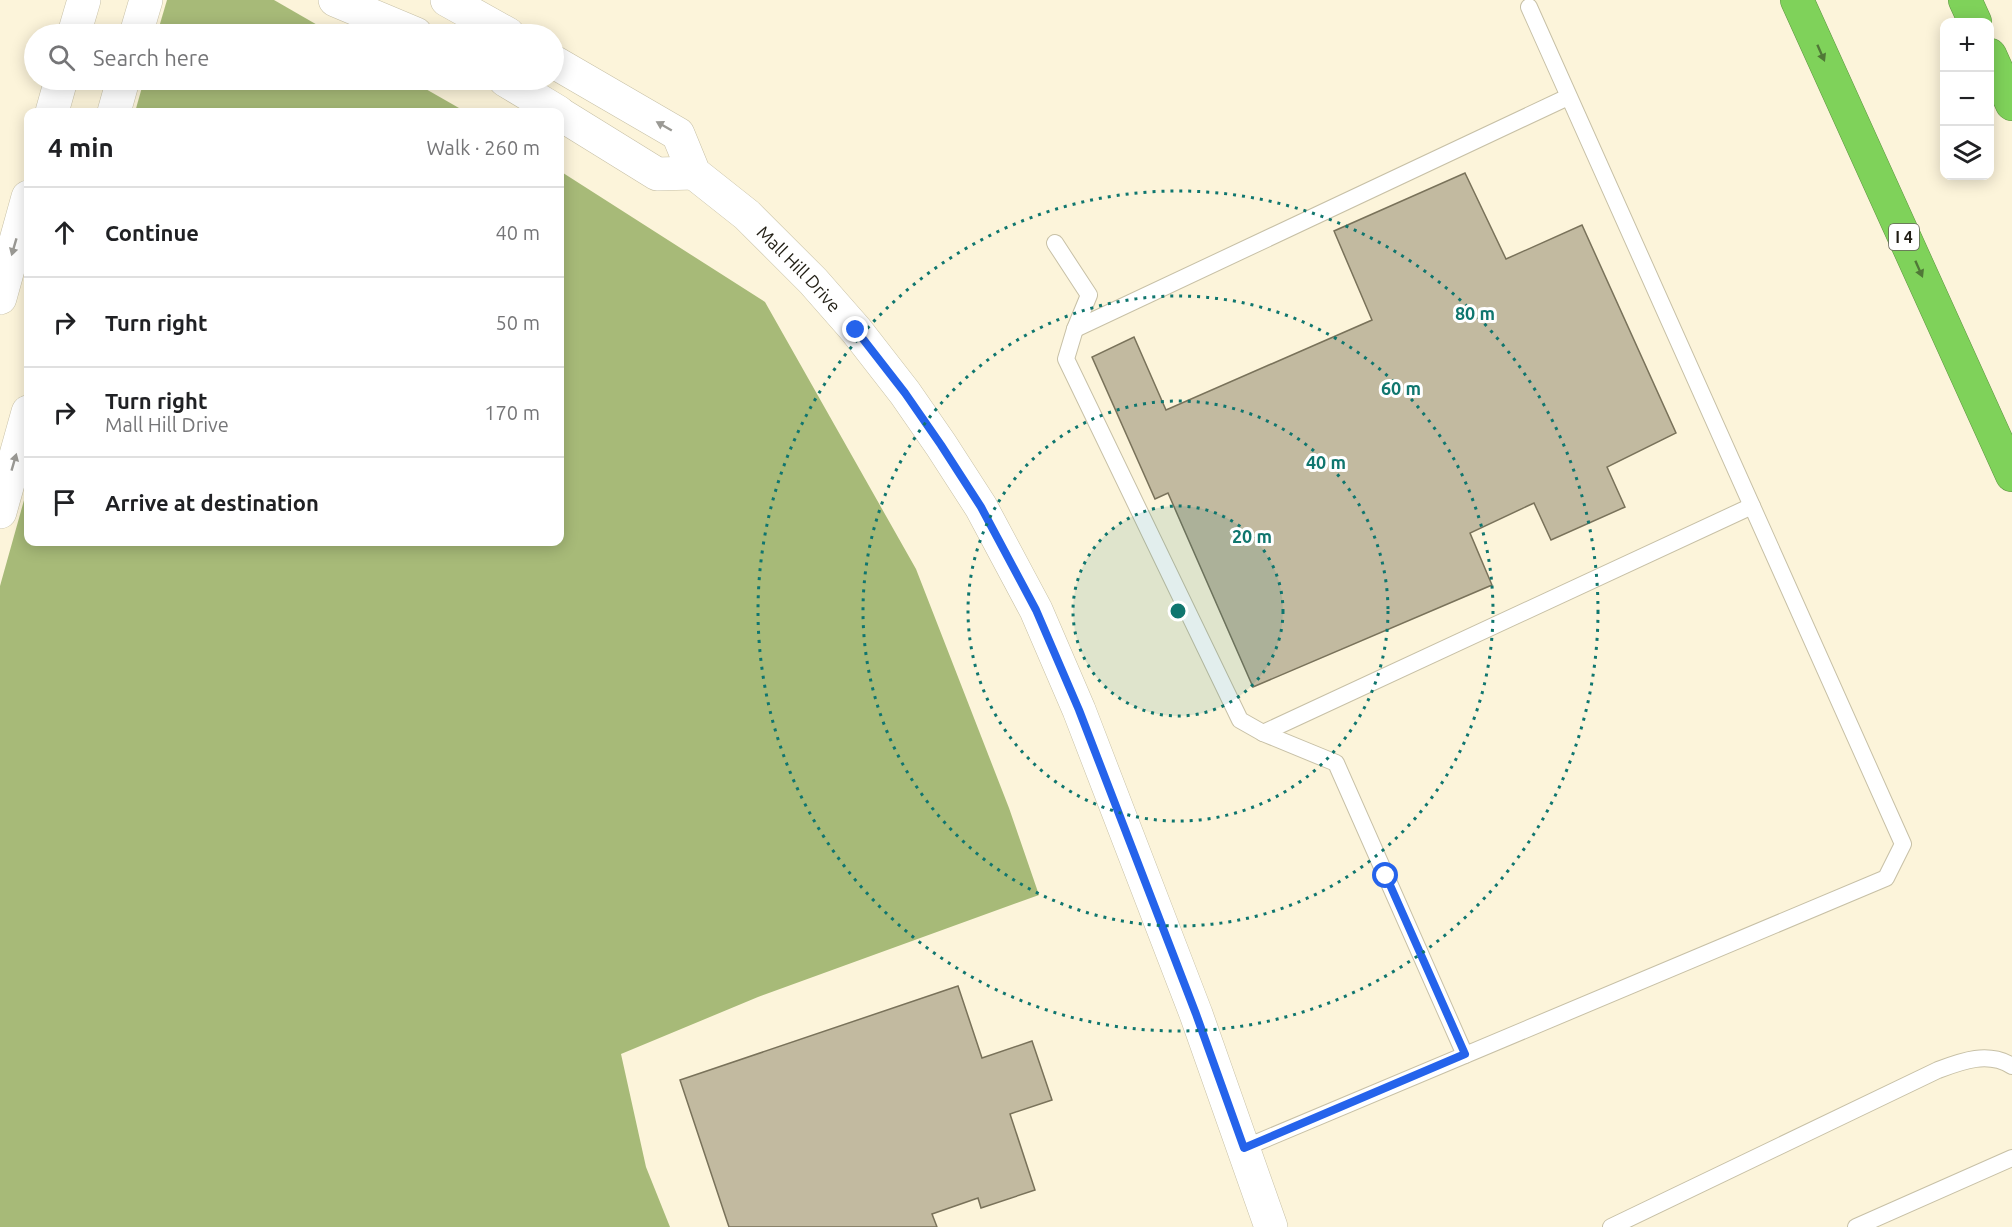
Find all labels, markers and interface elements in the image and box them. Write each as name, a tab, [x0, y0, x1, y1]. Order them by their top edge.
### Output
map controls	[1940, 18, 1994, 180]
button: +	[1940, 18, 1994, 72]
search box	[24, 24, 564, 90]
icon: search	[45, 41, 78, 74]
text: Search here	[93, 45, 209, 70]
one-way arrow	[1816, 45, 1826, 63]
button: −	[1940, 72, 1994, 126]
one-way arrow	[656, 121, 673, 131]
button: layers	[1940, 126, 1994, 180]
text: 4 min	[48, 133, 114, 162]
text: Walk · 260 m	[427, 136, 540, 159]
icon: ahead	[48, 216, 81, 249]
text: Continue	[105, 220, 199, 245]
text: 40 m	[496, 221, 540, 244]
street label: Mall Hill Drive	[753, 221, 845, 316]
road number: I 4	[1889, 224, 1919, 250]
one-way arrow	[9, 238, 18, 256]
one-way arrow	[1914, 261, 1923, 278]
text: 80 m	[1455, 303, 1495, 323]
icon: right	[48, 306, 81, 339]
text: Turn right	[105, 310, 207, 335]
text: 50 m	[496, 311, 540, 334]
route end	[842, 316, 868, 342]
text: 60 m	[1381, 378, 1421, 398]
text: Turn right	[105, 388, 207, 413]
icon: right	[48, 396, 81, 429]
text: 170 m	[484, 401, 540, 424]
text: Mall Hill Drive	[105, 413, 229, 436]
text: 40 m	[1306, 452, 1346, 472]
one-way arrow	[10, 453, 19, 471]
icon: arrive	[48, 486, 81, 519]
text: Arrive at destination	[105, 490, 319, 515]
text: 20 m	[1232, 526, 1272, 546]
centre of rings	[1168, 601, 1188, 621]
route start	[1372, 862, 1398, 888]

